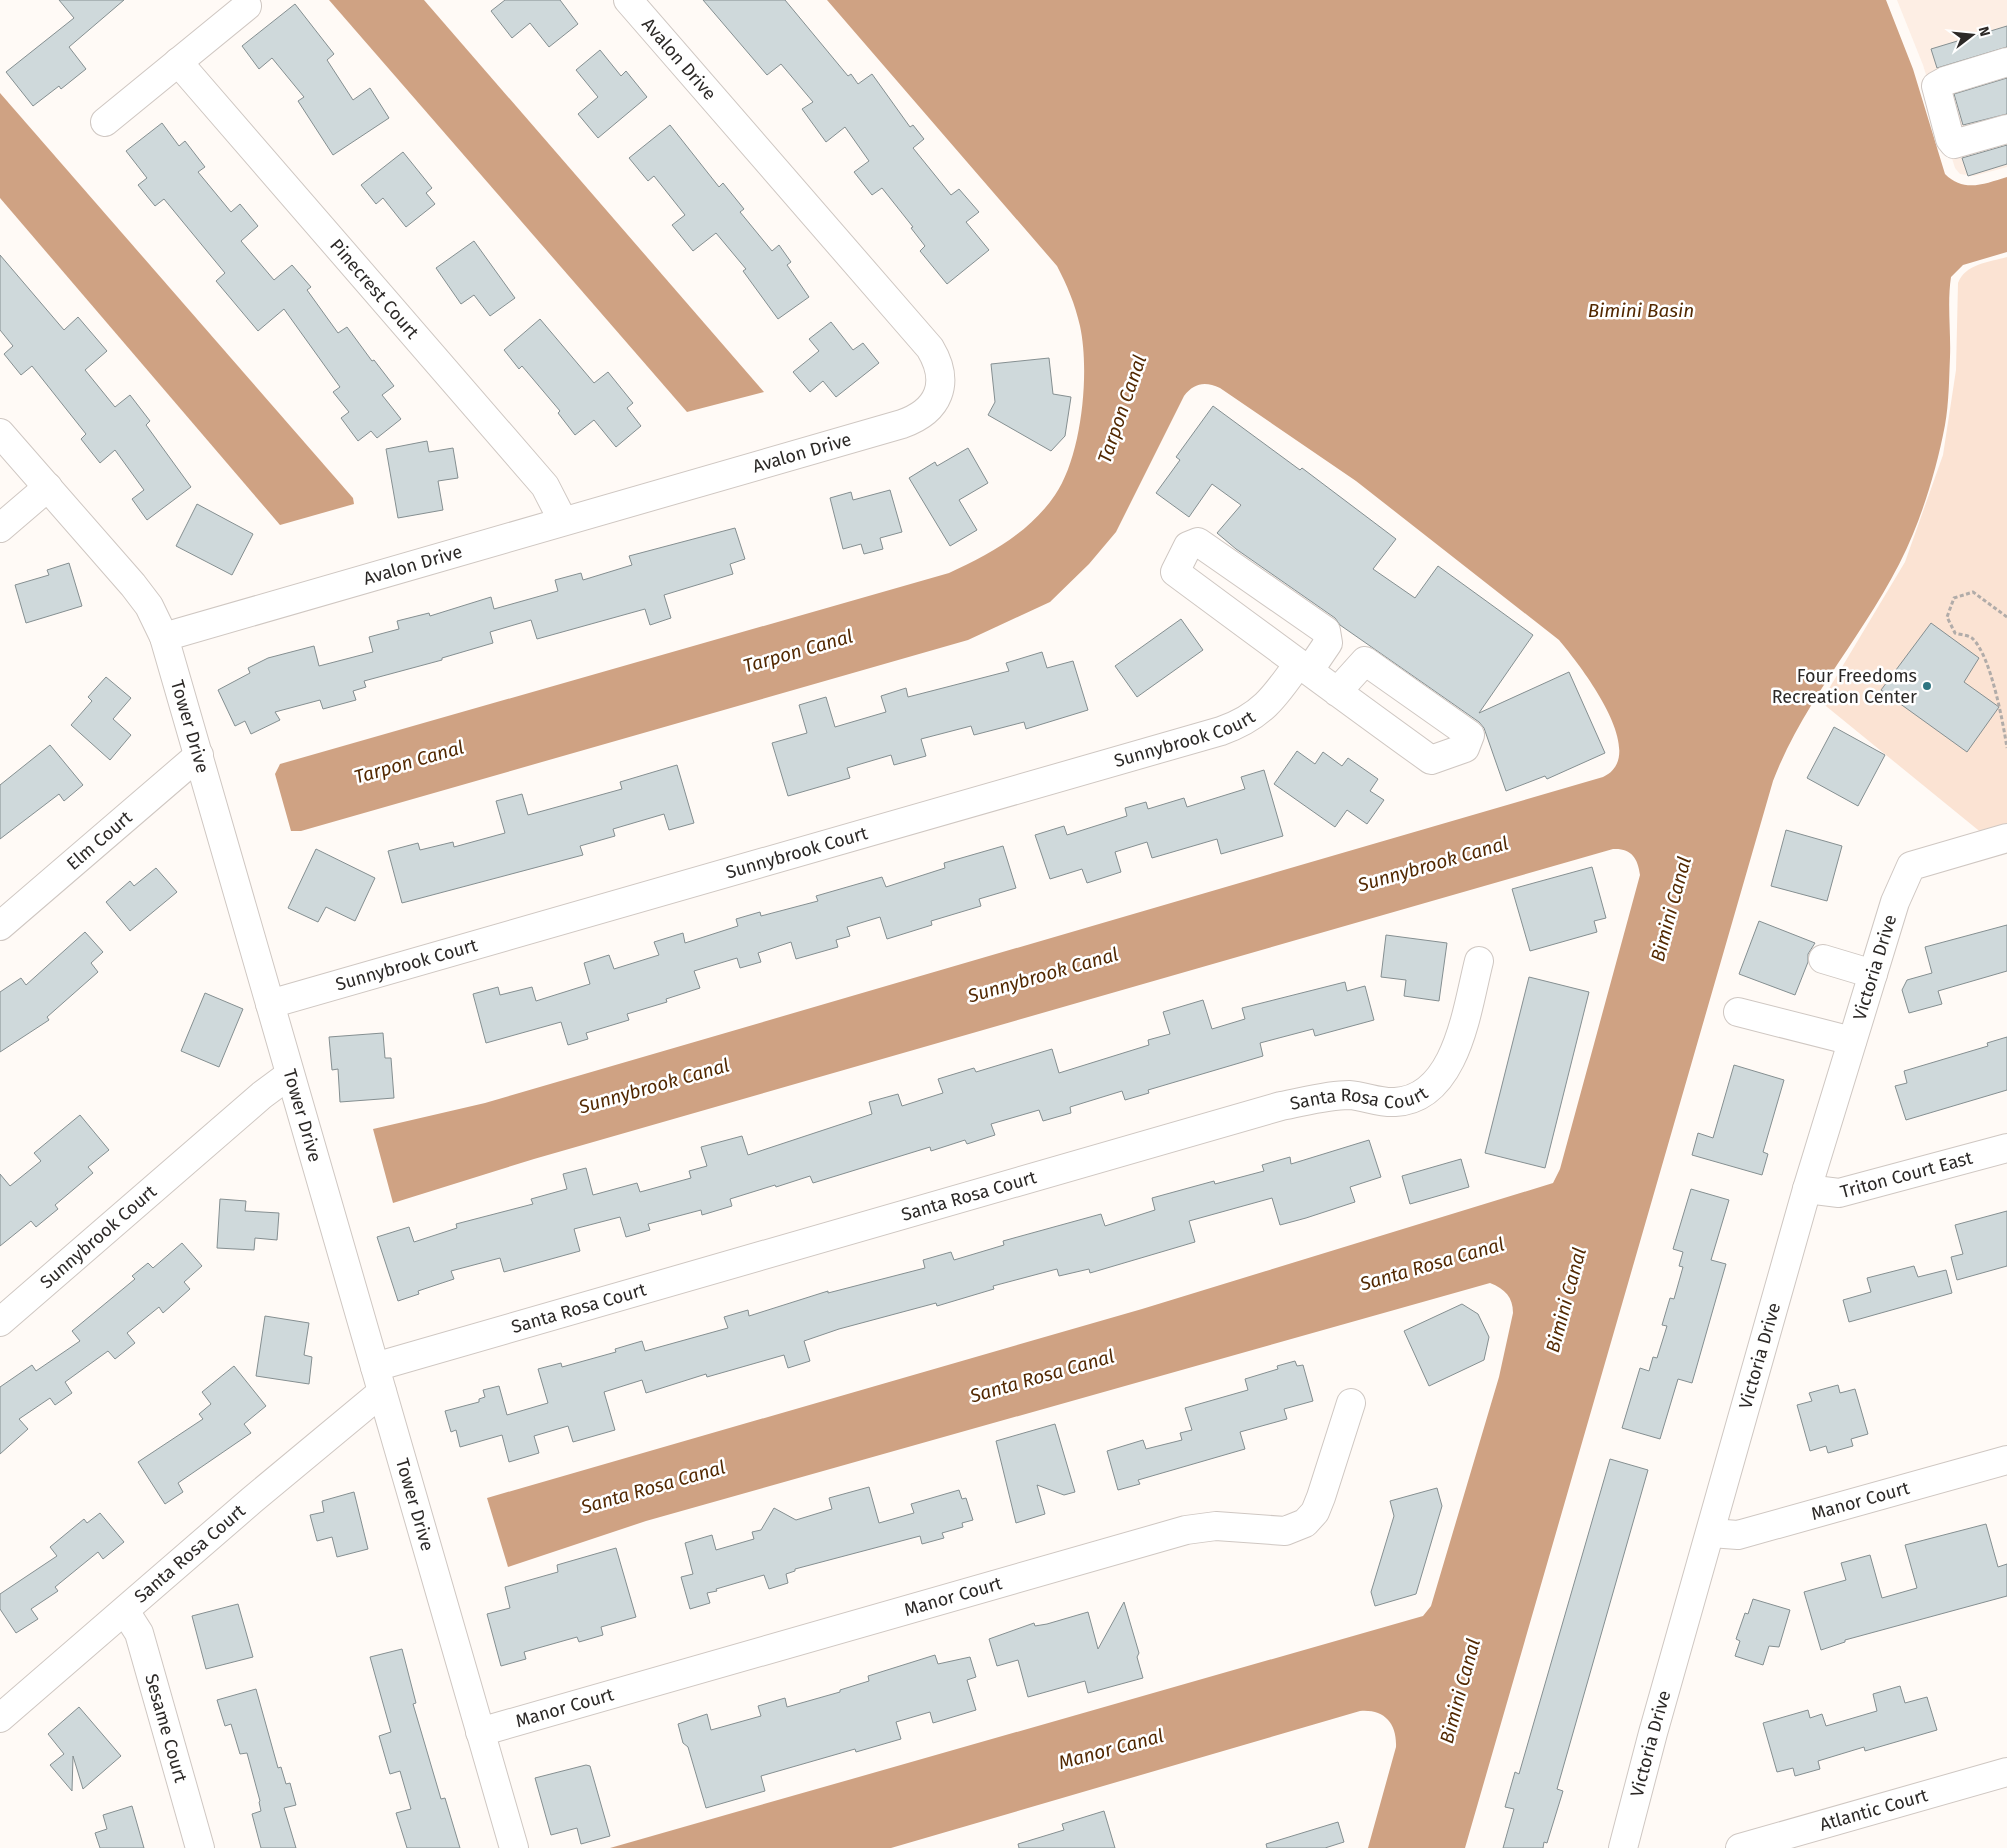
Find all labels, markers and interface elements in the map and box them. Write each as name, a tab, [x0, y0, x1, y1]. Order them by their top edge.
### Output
north arrow	[1947, 10, 1997, 60]
street label: Avalon Drive	[637, 13, 721, 105]
text: N	[1975, 25, 1993, 38]
street label: Pinecrest Court	[325, 235, 424, 344]
water label: Bimini Basin	[1588, 299, 1694, 322]
water label: Tarpon Canal	[1093, 352, 1151, 466]
street label: Avalon Drive	[750, 428, 854, 478]
street label: Avalon Drive	[361, 540, 465, 590]
water label: Tarpon Canal	[741, 624, 855, 678]
place label: Four Freedoms Recreation Center	[1772, 665, 1917, 708]
street label: Tower Drive	[166, 678, 214, 775]
marker: Four Freedoms Recreation Center	[1921, 680, 1933, 692]
street label: Sunnybrook Court	[1112, 706, 1260, 772]
water label: Tarpon Canal	[352, 735, 466, 789]
street label: Elm Court	[62, 806, 137, 875]
street label: Sunnybrook Court	[723, 822, 871, 884]
water label: Sunnybrook Canal	[1354, 832, 1511, 897]
water label: Bimini Canal	[1646, 854, 1696, 964]
street label: Victoria Drive	[1848, 912, 1901, 1023]
street label: Sunnybrook Court	[333, 934, 480, 996]
water label: Sunnybrook Canal	[964, 943, 1121, 1008]
water label: Sunnybrook Canal	[575, 1054, 732, 1119]
street label: Tower Drive	[278, 1067, 326, 1165]
street label: Santa Rosa Court	[1288, 1082, 1432, 1115]
street label: Triton Court East	[1838, 1147, 1975, 1203]
street label: Santa Rosa Court	[899, 1166, 1039, 1226]
street label: Sunnybrook Court	[36, 1180, 161, 1293]
water label: Santa Rosa Canal	[1356, 1232, 1507, 1296]
water label: Bimini Canal	[1541, 1245, 1591, 1355]
street label: Santa Rosa Court	[509, 1278, 649, 1338]
street label: Victoria Drive	[1734, 1300, 1785, 1411]
water label: Santa Rosa Canal	[966, 1344, 1117, 1408]
water label: Santa Rosa Canal	[577, 1455, 728, 1519]
street label: Tower Drive	[391, 1456, 439, 1554]
street label: Manor Court	[1809, 1477, 1912, 1525]
street label: Santa Rosa Court	[130, 1500, 250, 1608]
street label: Manor Court	[902, 1572, 1005, 1621]
water label: Bimini Canal	[1435, 1636, 1485, 1746]
street label: Sesame Court	[140, 1671, 192, 1785]
street label: Manor Court	[513, 1683, 617, 1732]
street label: Victoria Drive	[1626, 1688, 1676, 1799]
water label: Manor Canal	[1056, 1724, 1166, 1774]
street label: Atlantic Court	[1817, 1784, 1931, 1836]

